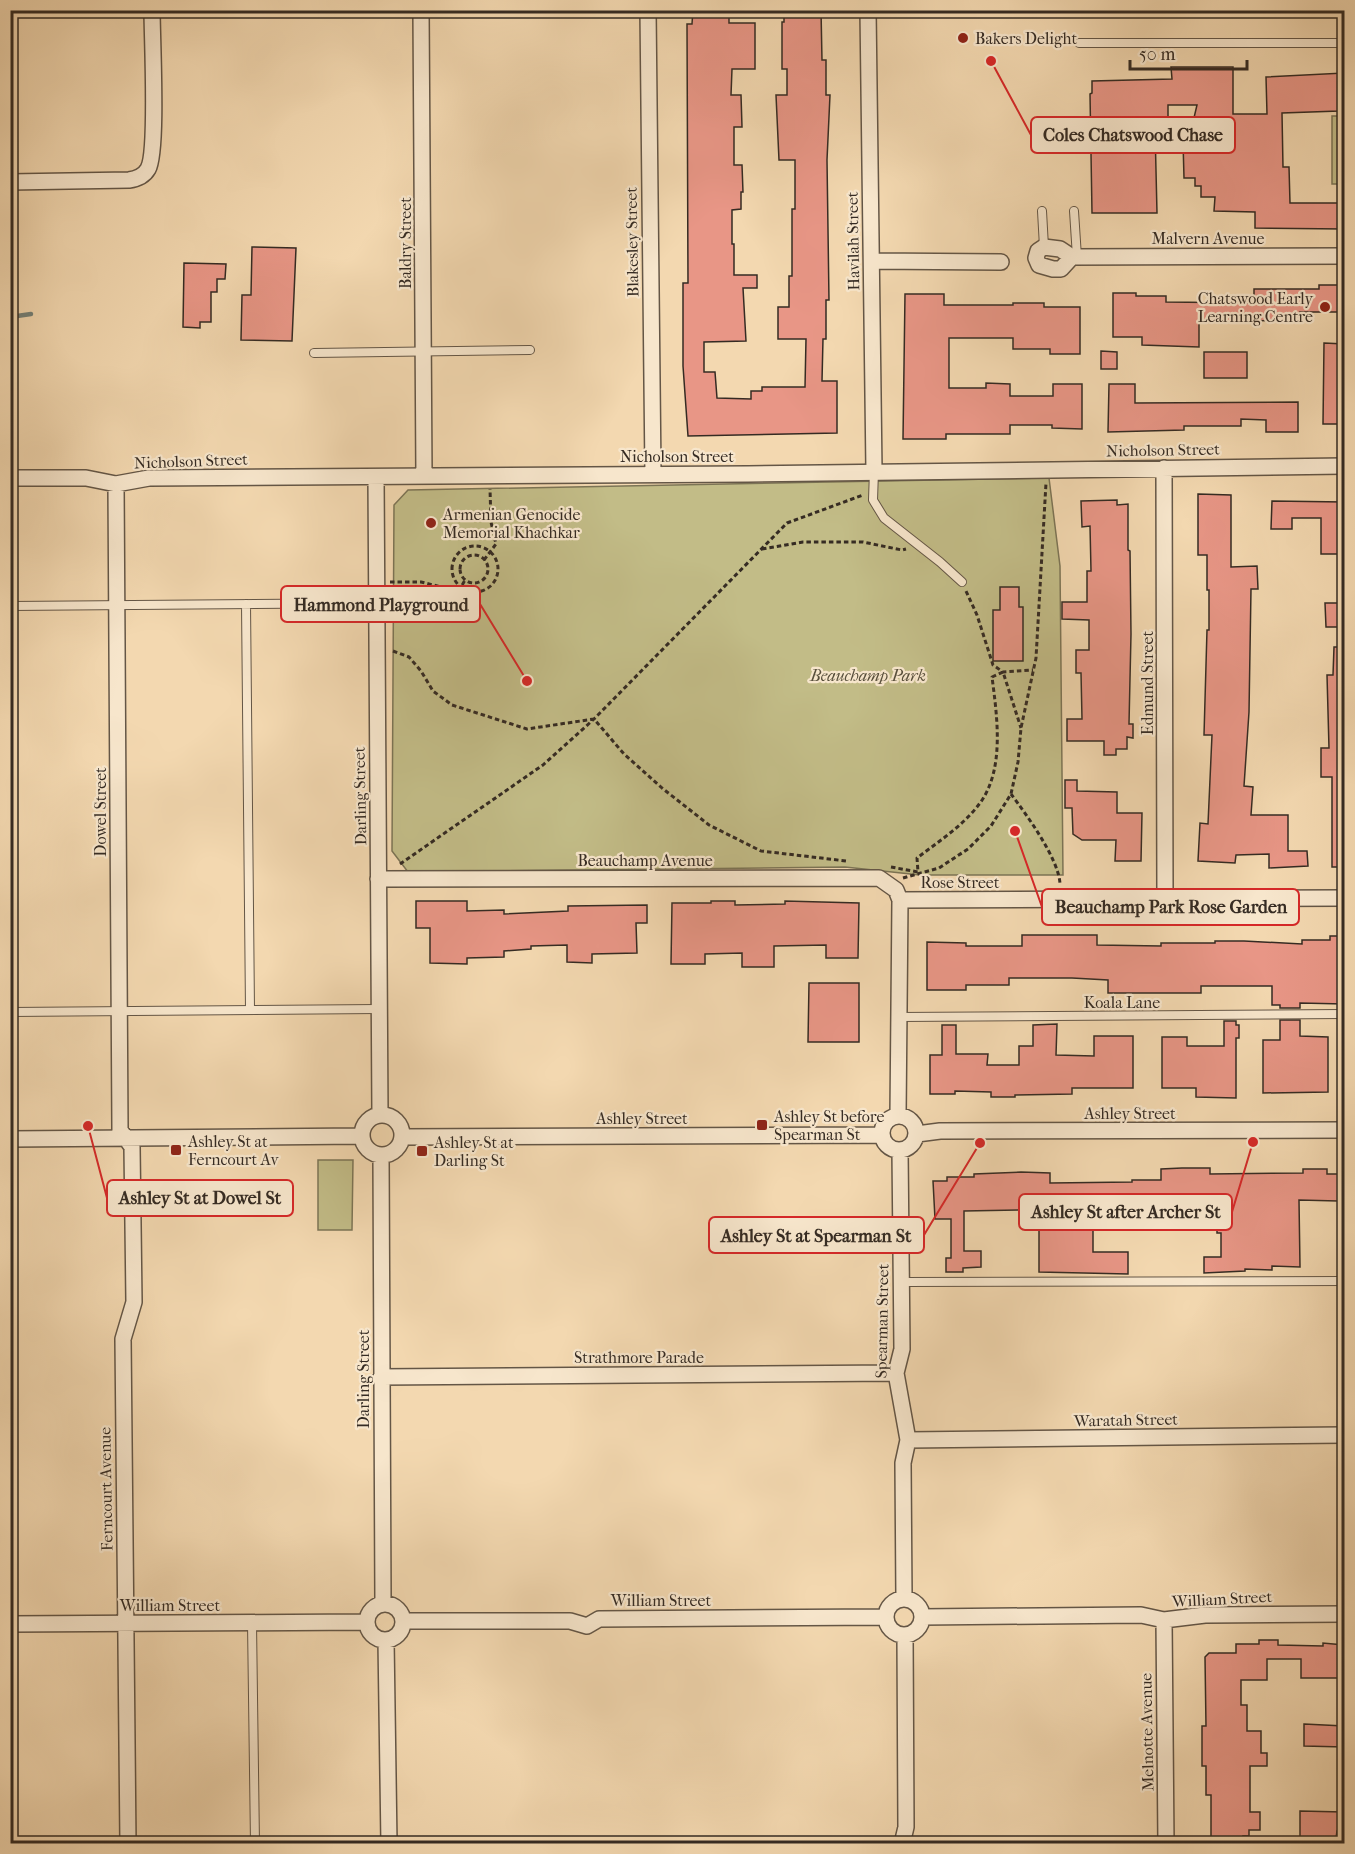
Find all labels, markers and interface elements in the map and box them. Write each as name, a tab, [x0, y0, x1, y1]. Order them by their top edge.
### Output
place label: Bakers Delight	[975, 29, 1077, 48]
marker: Bakers Delight	[956, 31, 970, 45]
scale bar	[1130, 33, 1247, 71]
text: 50 m	[1139, 44, 1176, 65]
callout: Coles Chatswood Chase	[1031, 117, 1235, 153]
text: Coles Chatswood Chase	[1043, 125, 1223, 146]
street label: Blakesley Street	[622, 186, 642, 297]
street label: Havilah Street	[843, 191, 863, 291]
street label: Baldry Street	[396, 197, 415, 289]
street label: Malvern Avenue	[1151, 229, 1265, 248]
place label: Chatswood Early Learning Centre	[1198, 289, 1313, 326]
marker: Chatswood Early Learning Centre	[1318, 300, 1332, 314]
street label: Nicholson Street	[1106, 440, 1220, 460]
street label: Nicholson Street	[620, 447, 734, 466]
street label: Nicholson Street	[134, 450, 248, 472]
place label: Armenian Genocide Memorial Khachkar	[442, 505, 580, 542]
marker: Armenian Genocide Memorial Khachkar	[424, 516, 438, 530]
callout: Hammond Playground	[281, 586, 480, 622]
text: Hammond Playground	[293, 595, 470, 616]
street label: Edmund Street	[1138, 631, 1157, 735]
park label: Beauchamp Park	[809, 666, 926, 685]
street label: Darling Street	[350, 746, 370, 846]
street label: Dowel Street	[91, 767, 110, 857]
street label: Beauchamp Avenue	[577, 851, 713, 870]
street label: Rose Street	[921, 873, 1000, 892]
callout: Beauchamp Park Rose Garden	[1042, 889, 1299, 925]
text: Beauchamp Park Rose Garden	[1055, 897, 1288, 918]
street label: Koala Lane	[1084, 993, 1160, 1012]
street label: Ashley Street	[1083, 1104, 1176, 1123]
place label: Ashley St before Spearman St	[773, 1107, 885, 1144]
street label: Ashley Street	[595, 1109, 688, 1128]
marker: Ashley St before Spearman St	[755, 1118, 769, 1132]
place label: Ashley St at Ferncourt Av	[187, 1132, 280, 1169]
place label: Ashley St at Darling St	[433, 1133, 514, 1170]
marker: Ashley St at Ferncourt Av	[169, 1143, 183, 1157]
marker: Ashley St at Darling St	[415, 1144, 429, 1158]
callout: Ashley St at Dowel St	[107, 1180, 293, 1216]
text: Ashley St at Dowel St	[118, 1188, 282, 1209]
callout: Ashley St after Archer St	[1019, 1194, 1232, 1230]
text: Ashley St after Archer St	[1030, 1202, 1221, 1223]
callout: Ashley St at Spearman St	[709, 1217, 924, 1253]
text: Ashley St at Spearman St	[720, 1226, 912, 1247]
street label: Spearman Street	[872, 1263, 893, 1379]
street label: Darling Street	[354, 1329, 373, 1428]
street label: Strathmore Parade	[574, 1348, 704, 1367]
street label: Waratah Street	[1073, 1410, 1178, 1430]
street label: Ferncourt Avenue	[95, 1427, 117, 1551]
street label: William Street	[1170, 1587, 1273, 1611]
street label: William Street	[610, 1591, 711, 1610]
street label: William Street	[119, 1596, 220, 1615]
street label: Melnotte Avenue	[1136, 1673, 1158, 1791]

